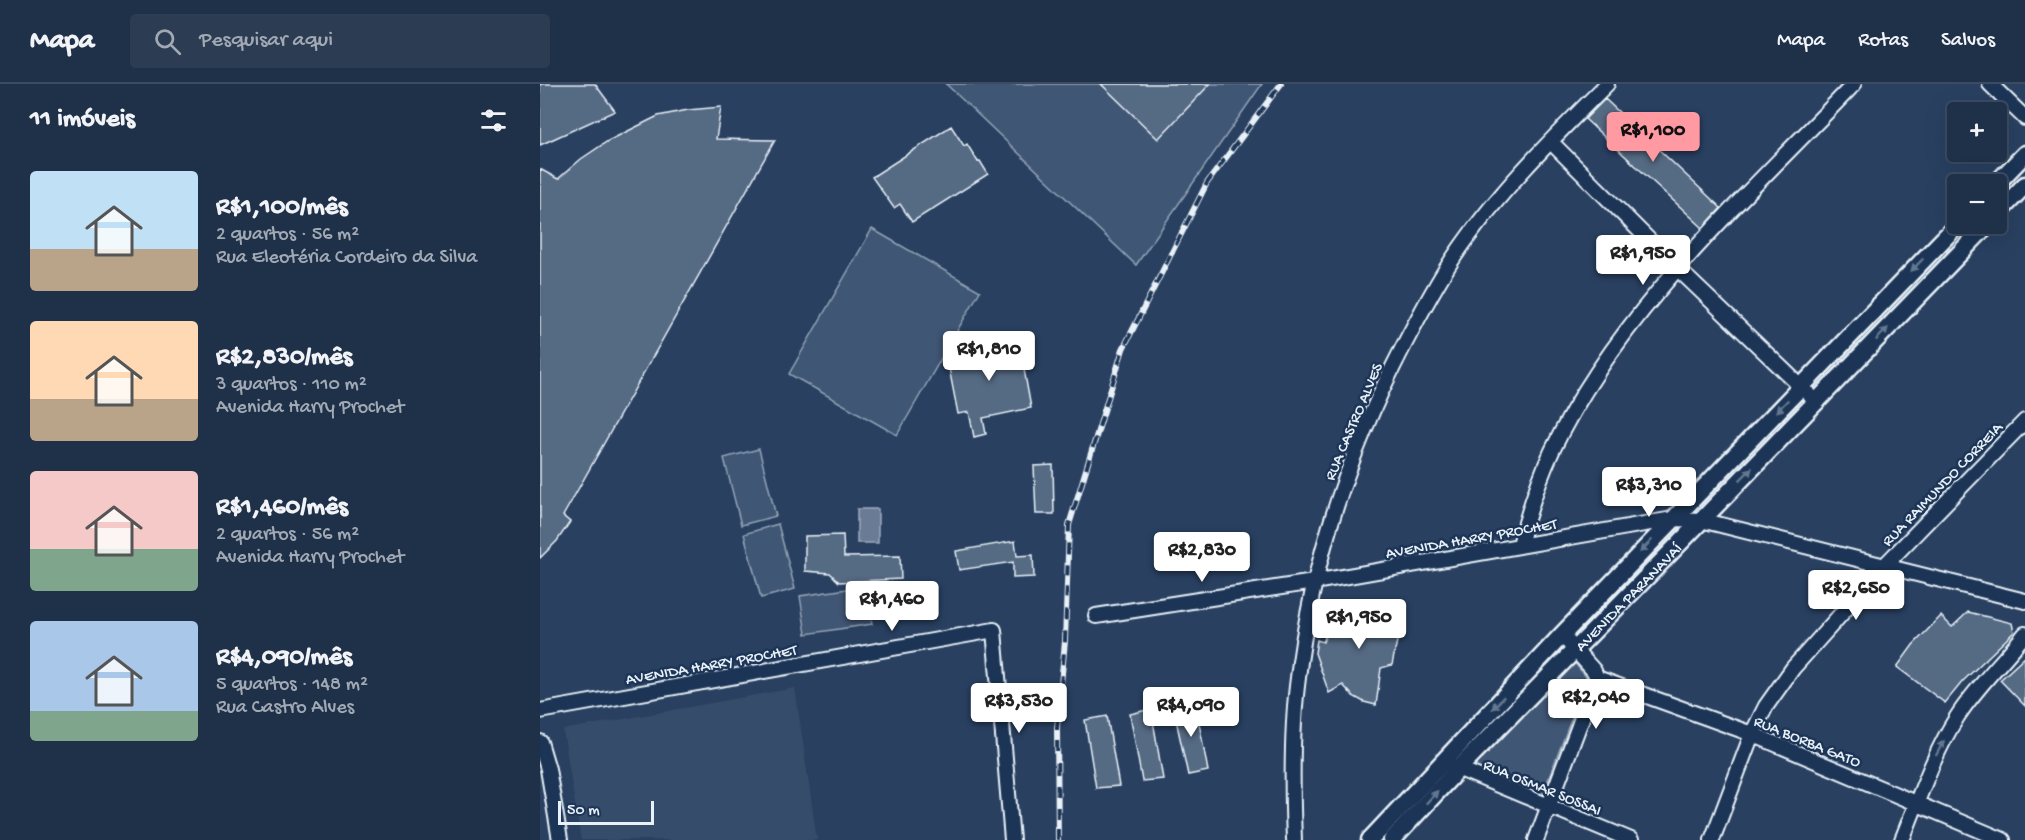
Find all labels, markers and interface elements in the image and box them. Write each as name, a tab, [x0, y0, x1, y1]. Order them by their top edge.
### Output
search box	[130, 14, 550, 68]
text: Mapa	[30, 25, 94, 58]
icon: search	[151, 25, 184, 58]
text: Pesquisar aqui	[199, 28, 333, 54]
text: Mapa	[1777, 29, 1825, 54]
text: Rotas	[1858, 29, 1908, 54]
text: Salvos	[1941, 29, 1995, 54]
map controls	[1947, 102, 2007, 234]
button: +	[1947, 102, 2007, 162]
icon: filters	[477, 104, 510, 137]
text: 11 imóveis	[30, 105, 135, 136]
pin: R$1,100	[1598, 112, 1708, 163]
text: R$1,100	[1621, 120, 1685, 143]
button: −	[1947, 174, 2007, 234]
text: R$1,100/mês	[216, 193, 348, 224]
icon: home	[78, 195, 150, 267]
text: 2 quartos · 56 m²	[216, 224, 359, 247]
pin: R$1,950	[1588, 235, 1698, 286]
text: R$1,950	[1610, 243, 1676, 266]
text: Rua Eleotéria Cordeiro da Silva	[216, 247, 477, 270]
one-way arrow	[1910, 258, 1924, 273]
one-way arrow	[1875, 327, 1889, 342]
pin: R$1,810	[934, 331, 1044, 382]
text: R$1,810	[957, 339, 1021, 362]
text: R$2,830/mês	[216, 343, 352, 374]
icon: home	[78, 345, 150, 417]
street label: RUA CASTRO ALVES	[1322, 360, 1389, 484]
text: 3 quartos · 110 m²	[216, 374, 367, 397]
text: Avenida Harry Prochet	[216, 397, 404, 420]
one-way arrow	[1775, 399, 1789, 414]
street label: RUA RAIMUNDO CORREIA	[1879, 418, 2009, 552]
pin: R$3,310	[1594, 467, 1704, 518]
one-way arrow	[1739, 467, 1753, 482]
text: R$3,310	[1616, 475, 1682, 498]
text: R$1,460/mês	[216, 493, 348, 524]
icon: home	[78, 495, 150, 567]
street label: AVENIDA HARRY PROCHET	[1384, 516, 1560, 565]
text: 2 quartos · 56 m²	[216, 524, 359, 547]
pin: R$2,830	[1147, 532, 1257, 583]
one-way arrow	[1640, 539, 1654, 553]
text: R$2,830	[1168, 540, 1236, 563]
street label: AVENIDA PARANAVAÍ	[1573, 540, 1688, 657]
text: Avenida Harry Prochet	[216, 547, 404, 570]
pin: R$2,650	[1801, 570, 1911, 621]
text: R$2,650	[1822, 578, 1890, 601]
pin: R$1,460	[837, 581, 947, 632]
text: R$1,460	[860, 589, 924, 612]
pin: R$1,950	[1304, 599, 1414, 650]
text: R$1,950	[1326, 607, 1392, 630]
street label: AVENIDA HARRY PROCHET	[624, 642, 800, 691]
text: R$4,090/mês	[216, 643, 352, 674]
icon: home	[78, 645, 150, 717]
text: 5 quartos · 148 m²	[216, 674, 368, 697]
pin: R$2,040	[1541, 679, 1651, 730]
pin: R$3,530	[964, 683, 1074, 734]
pin: R$4,090	[1136, 687, 1246, 738]
text: R$2,040	[1562, 687, 1630, 710]
text: R$3,530	[985, 691, 1053, 714]
text: R$4,090	[1157, 695, 1225, 718]
one-way arrow	[1491, 695, 1505, 709]
text: Rua Castro Alves	[216, 697, 354, 720]
street label: RUA BORBA GATO	[1750, 713, 1863, 773]
one-way arrow	[1935, 740, 1944, 757]
street label: RUA OSMAR SOSSAI	[1480, 757, 1604, 822]
one-way arrow	[1425, 790, 1438, 805]
scale bar	[558, 798, 654, 826]
text: 50 m	[567, 802, 600, 821]

